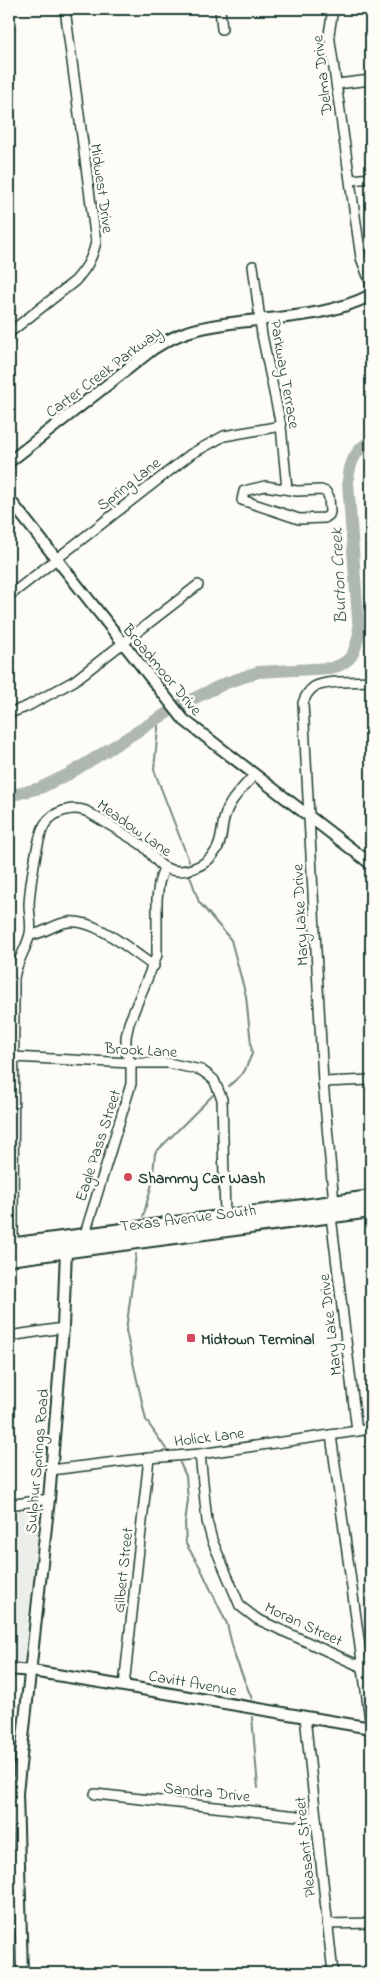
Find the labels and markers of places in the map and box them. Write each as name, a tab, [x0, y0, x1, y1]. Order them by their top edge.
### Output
place label: Shammy Car Wash	[138, 1167, 266, 1192]
marker: Shammy Car Wash	[122, 1171, 134, 1183]
place label: Midtown Terminal	[201, 1328, 315, 1352]
marker: Midtown Terminal	[185, 1332, 197, 1344]

